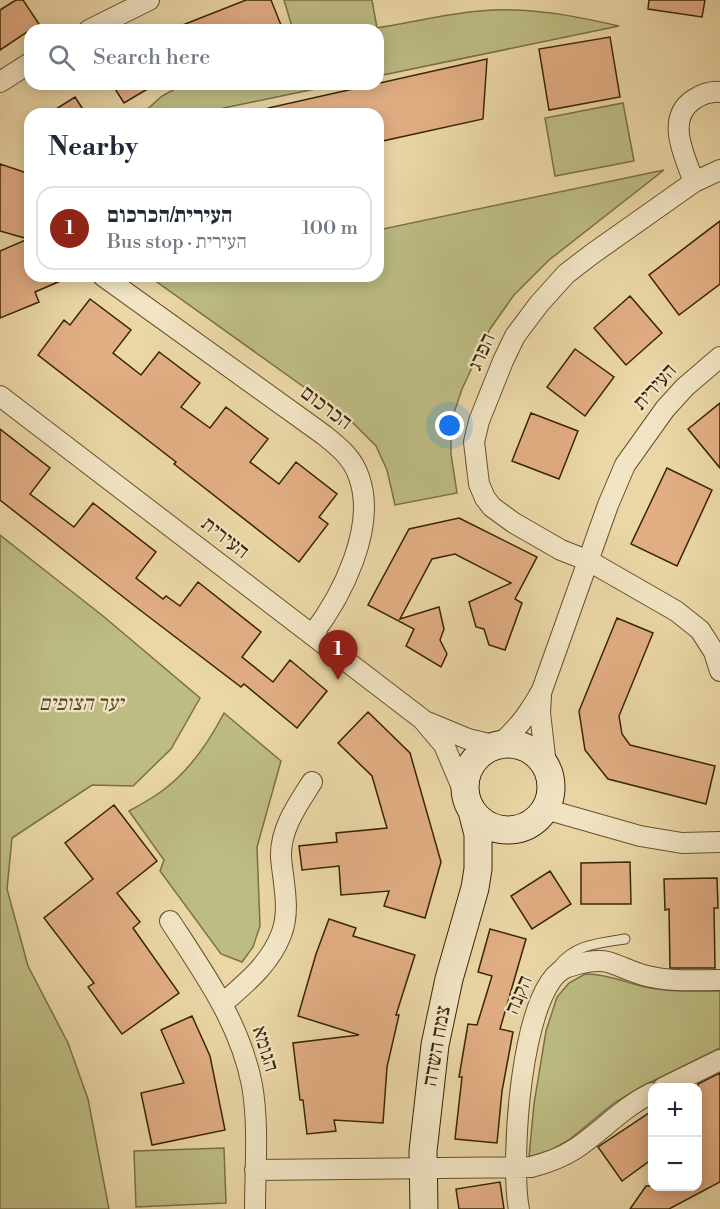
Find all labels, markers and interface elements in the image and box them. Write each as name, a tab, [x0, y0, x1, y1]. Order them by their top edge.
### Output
search box	[24, 24, 384, 90]
icon: search	[45, 41, 78, 74]
text: Search here	[93, 44, 210, 71]
text: Nearby	[48, 131, 138, 163]
text: העירית/הכרכום	[107, 202, 233, 229]
text: 1	[65, 216, 74, 241]
text: 100 m	[302, 216, 358, 241]
text: Bus stop · העירית	[107, 230, 247, 255]
street label: הפרג	[462, 329, 502, 375]
street label: העירית	[627, 358, 683, 416]
street label: הכרכום	[295, 380, 357, 436]
your location	[435, 411, 464, 440]
street label: העירית	[196, 511, 254, 565]
pin: 1	[318, 630, 358, 680]
park label: יער הצופים	[39, 691, 126, 717]
street label: הקנה	[499, 972, 539, 1018]
street label: צמח השדה	[417, 1004, 457, 1088]
street label: הגומא	[246, 1023, 284, 1075]
map controls	[648, 1083, 702, 1191]
button: +	[648, 1083, 702, 1137]
button: −	[648, 1137, 702, 1191]

